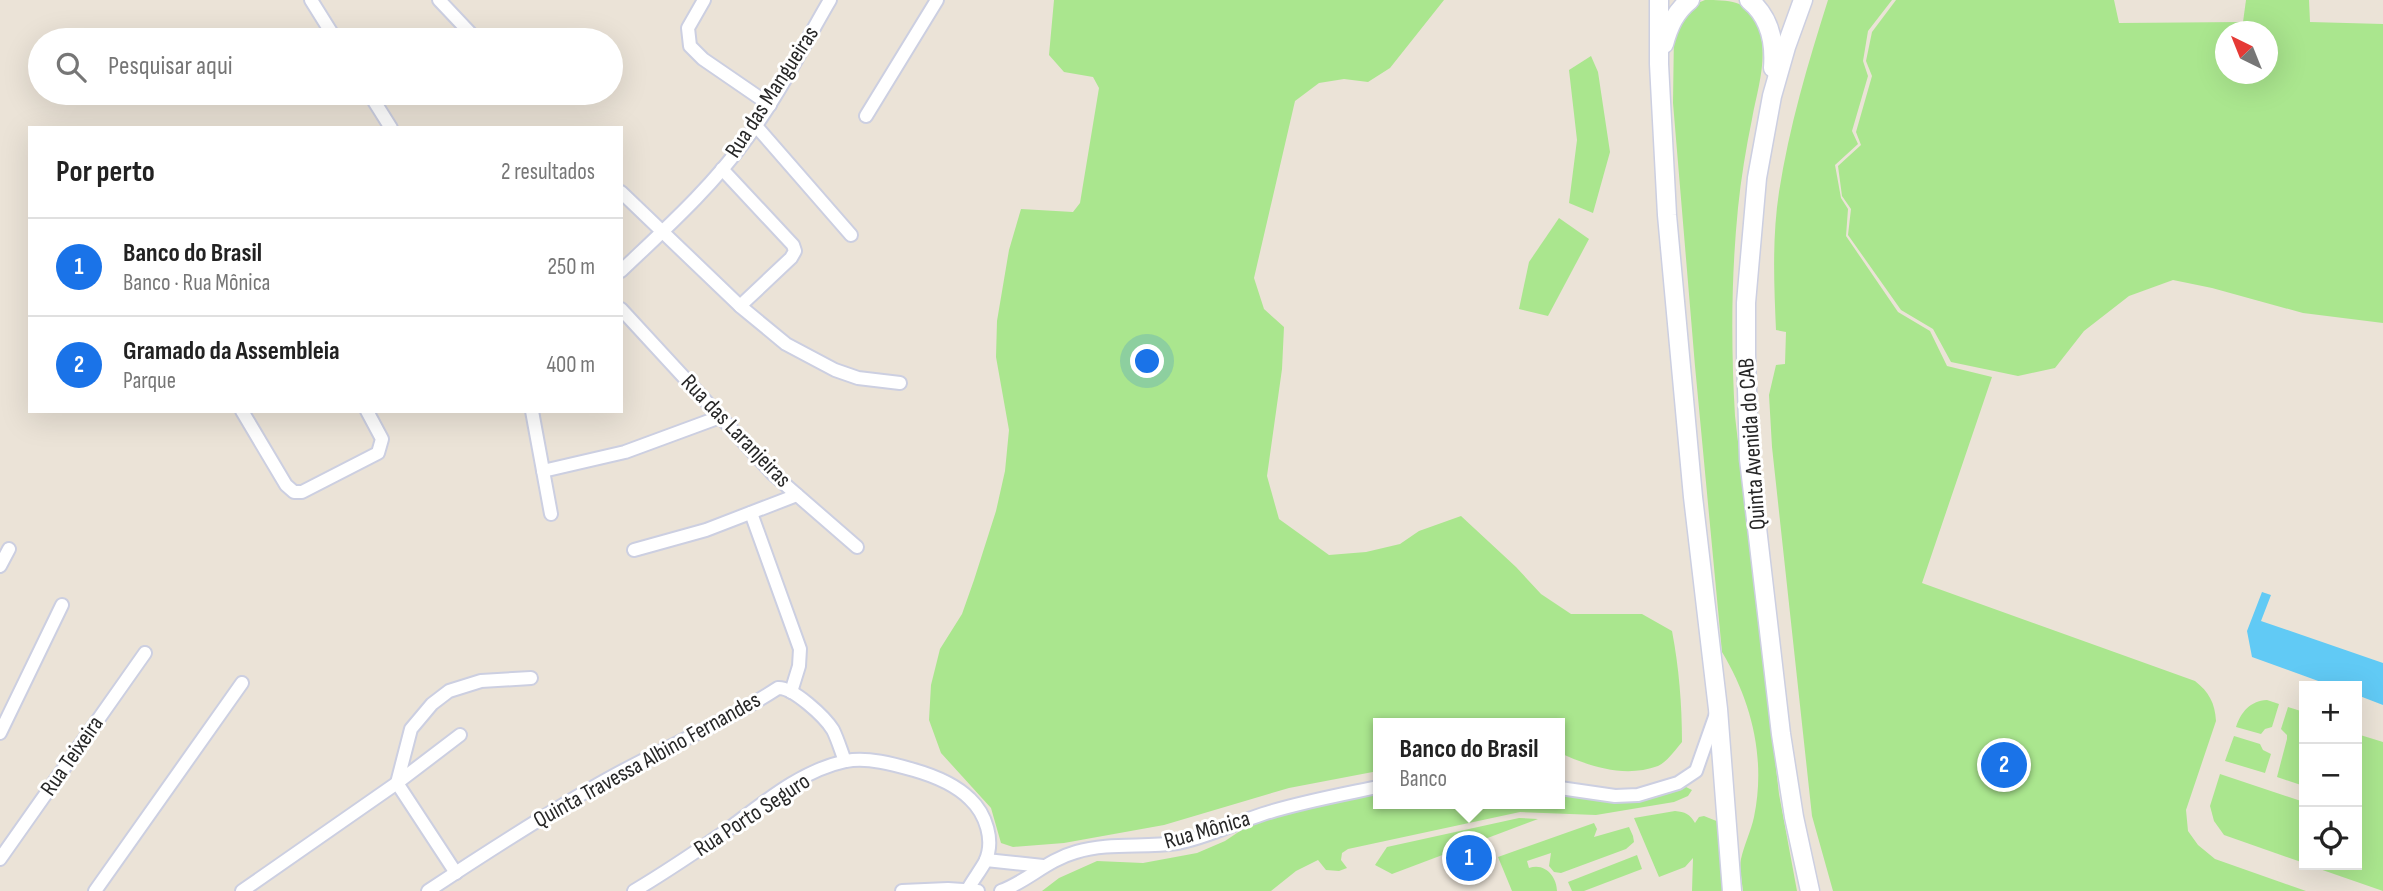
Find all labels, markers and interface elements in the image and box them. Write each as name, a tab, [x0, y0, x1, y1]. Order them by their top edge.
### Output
street label: Rua das Mangueiras	[719, 21, 825, 163]
north arrow	[2215, 21, 2278, 84]
search box	[28, 28, 623, 105]
icon: search	[52, 48, 90, 86]
text: Pesquisar aqui	[108, 51, 233, 82]
text: Por perto	[56, 154, 155, 190]
text: 2 resultados	[501, 158, 595, 186]
text: Banco do Brasil	[123, 238, 262, 269]
text: 1	[74, 253, 84, 281]
text: 250 m	[548, 253, 595, 281]
text: Banco · Rua Mônica	[123, 269, 270, 297]
text: Gramado da Assembleia	[123, 336, 340, 367]
your location	[1130, 344, 1164, 378]
text: 2	[74, 351, 84, 379]
text: 400 m	[546, 351, 595, 379]
street label: Quinta Avenida do CAB	[1732, 357, 1772, 531]
text: Parque	[123, 367, 176, 395]
street label: Rua das Laranjeiras	[675, 369, 797, 493]
map controls	[2299, 681, 2362, 870]
button: +	[2299, 681, 2362, 744]
street label: Quinta Travessa Albino Fernandes	[529, 686, 765, 834]
street label: Rua Teixeira	[34, 711, 110, 801]
popup	[1373, 718, 1565, 809]
text: Banco do Brasil	[1400, 734, 1539, 765]
pin: 2	[1981, 739, 2027, 791]
button: −	[2299, 744, 2362, 807]
text: Banco	[1400, 765, 1447, 793]
street label: Rua Porto Seguro	[689, 767, 815, 863]
street label: Rua Mônica	[1161, 804, 1253, 856]
button: locate	[2299, 807, 2362, 870]
pin: 1	[1446, 832, 1492, 884]

